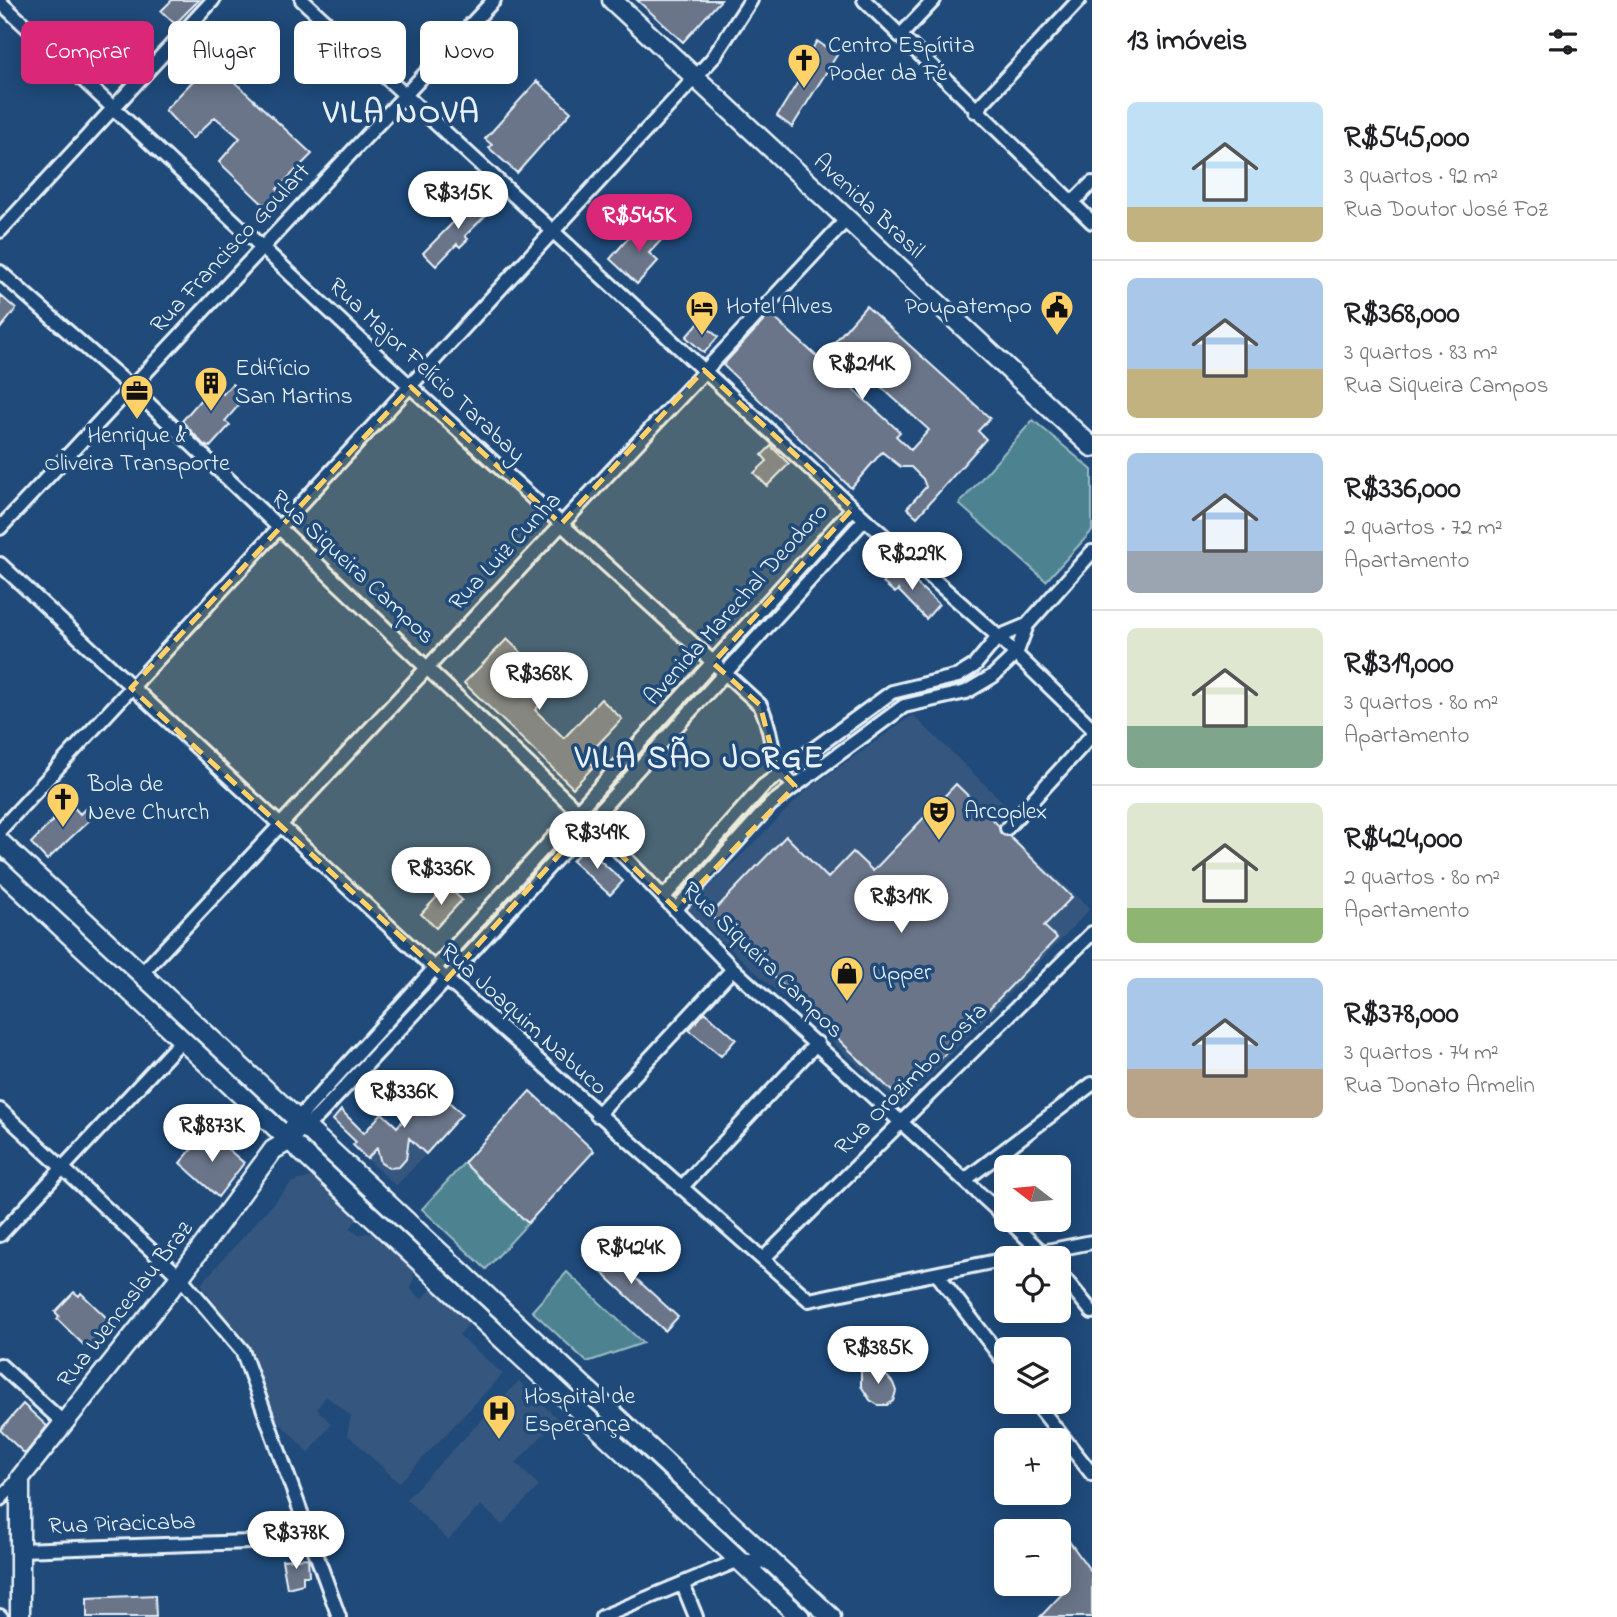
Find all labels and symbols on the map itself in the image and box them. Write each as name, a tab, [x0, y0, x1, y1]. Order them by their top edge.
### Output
place label: Centro Espírita Poder da Fé	[828, 29, 975, 92]
church icon: Centro Espírita Poder da Fé	[785, 41, 823, 90]
district label: VILA NOVA	[322, 91, 481, 138]
street label: Avenida Brasil	[804, 146, 932, 268]
street label: Rua Francisco Goulart	[143, 156, 319, 342]
pin: R$315K	[401, 172, 515, 231]
pin: R$545K	[582, 194, 696, 254]
street label: Rua Major Felício Tarabay	[319, 270, 532, 473]
hotel icon: Hotel Alves	[683, 288, 721, 337]
public building icon: Poupatempo	[1038, 288, 1076, 337]
place label: Hotel Alves	[726, 290, 833, 325]
place label: Poupatempo	[904, 290, 1032, 325]
pin: R$214K	[805, 342, 919, 402]
place label: Edifício San Martins	[235, 352, 353, 415]
building icon: Edifício San Martins	[192, 364, 230, 413]
office icon: Henrique & Oliveira Transporte	[118, 372, 156, 421]
place label: Henrique & Oliveira Transporte	[44, 419, 230, 482]
street label: Rua Siqueira Campos	[262, 482, 442, 654]
street label: Rua Luiz Cunha	[441, 485, 571, 619]
street label: Avenida Marechal Deodoro	[636, 496, 838, 714]
pin: R$229K	[855, 532, 969, 592]
pin: R$368K	[482, 652, 596, 712]
district label: VILA SÃO JORGE	[574, 736, 825, 783]
place label: Bola de Neve Church	[87, 768, 209, 831]
church icon: Bola de Neve Church	[44, 780, 82, 829]
theatre icon: Arcoplex	[920, 793, 958, 842]
place label: Arcoplex	[964, 795, 1047, 830]
pin: R$349K	[540, 812, 654, 871]
pin: R$336K	[384, 848, 498, 907]
street label: Rua Siqueira Campos	[673, 874, 851, 1048]
pin: R$319K	[844, 876, 958, 935]
street label: Rua Joaquim Nabuco	[432, 935, 614, 1105]
shop icon: Upper	[828, 954, 866, 1003]
place label: Upper	[872, 956, 932, 991]
street label: Rua Orozimbo Costa	[827, 995, 997, 1165]
pin: R$336K	[347, 1070, 461, 1130]
pin: R$873K	[155, 1104, 269, 1164]
north arrow	[994, 1155, 1071, 1232]
street label: Rua Wenceslau Braz	[49, 1213, 203, 1396]
pin: R$424K	[574, 1226, 688, 1286]
pin: R$385K	[821, 1326, 935, 1386]
place label: Hospital de Esperança	[524, 1380, 636, 1443]
hospital icon: Hospital de Esperança	[480, 1392, 518, 1441]
street label: Rua Piracicaba	[48, 1505, 196, 1545]
pin: R$378K	[239, 1512, 353, 1571]

